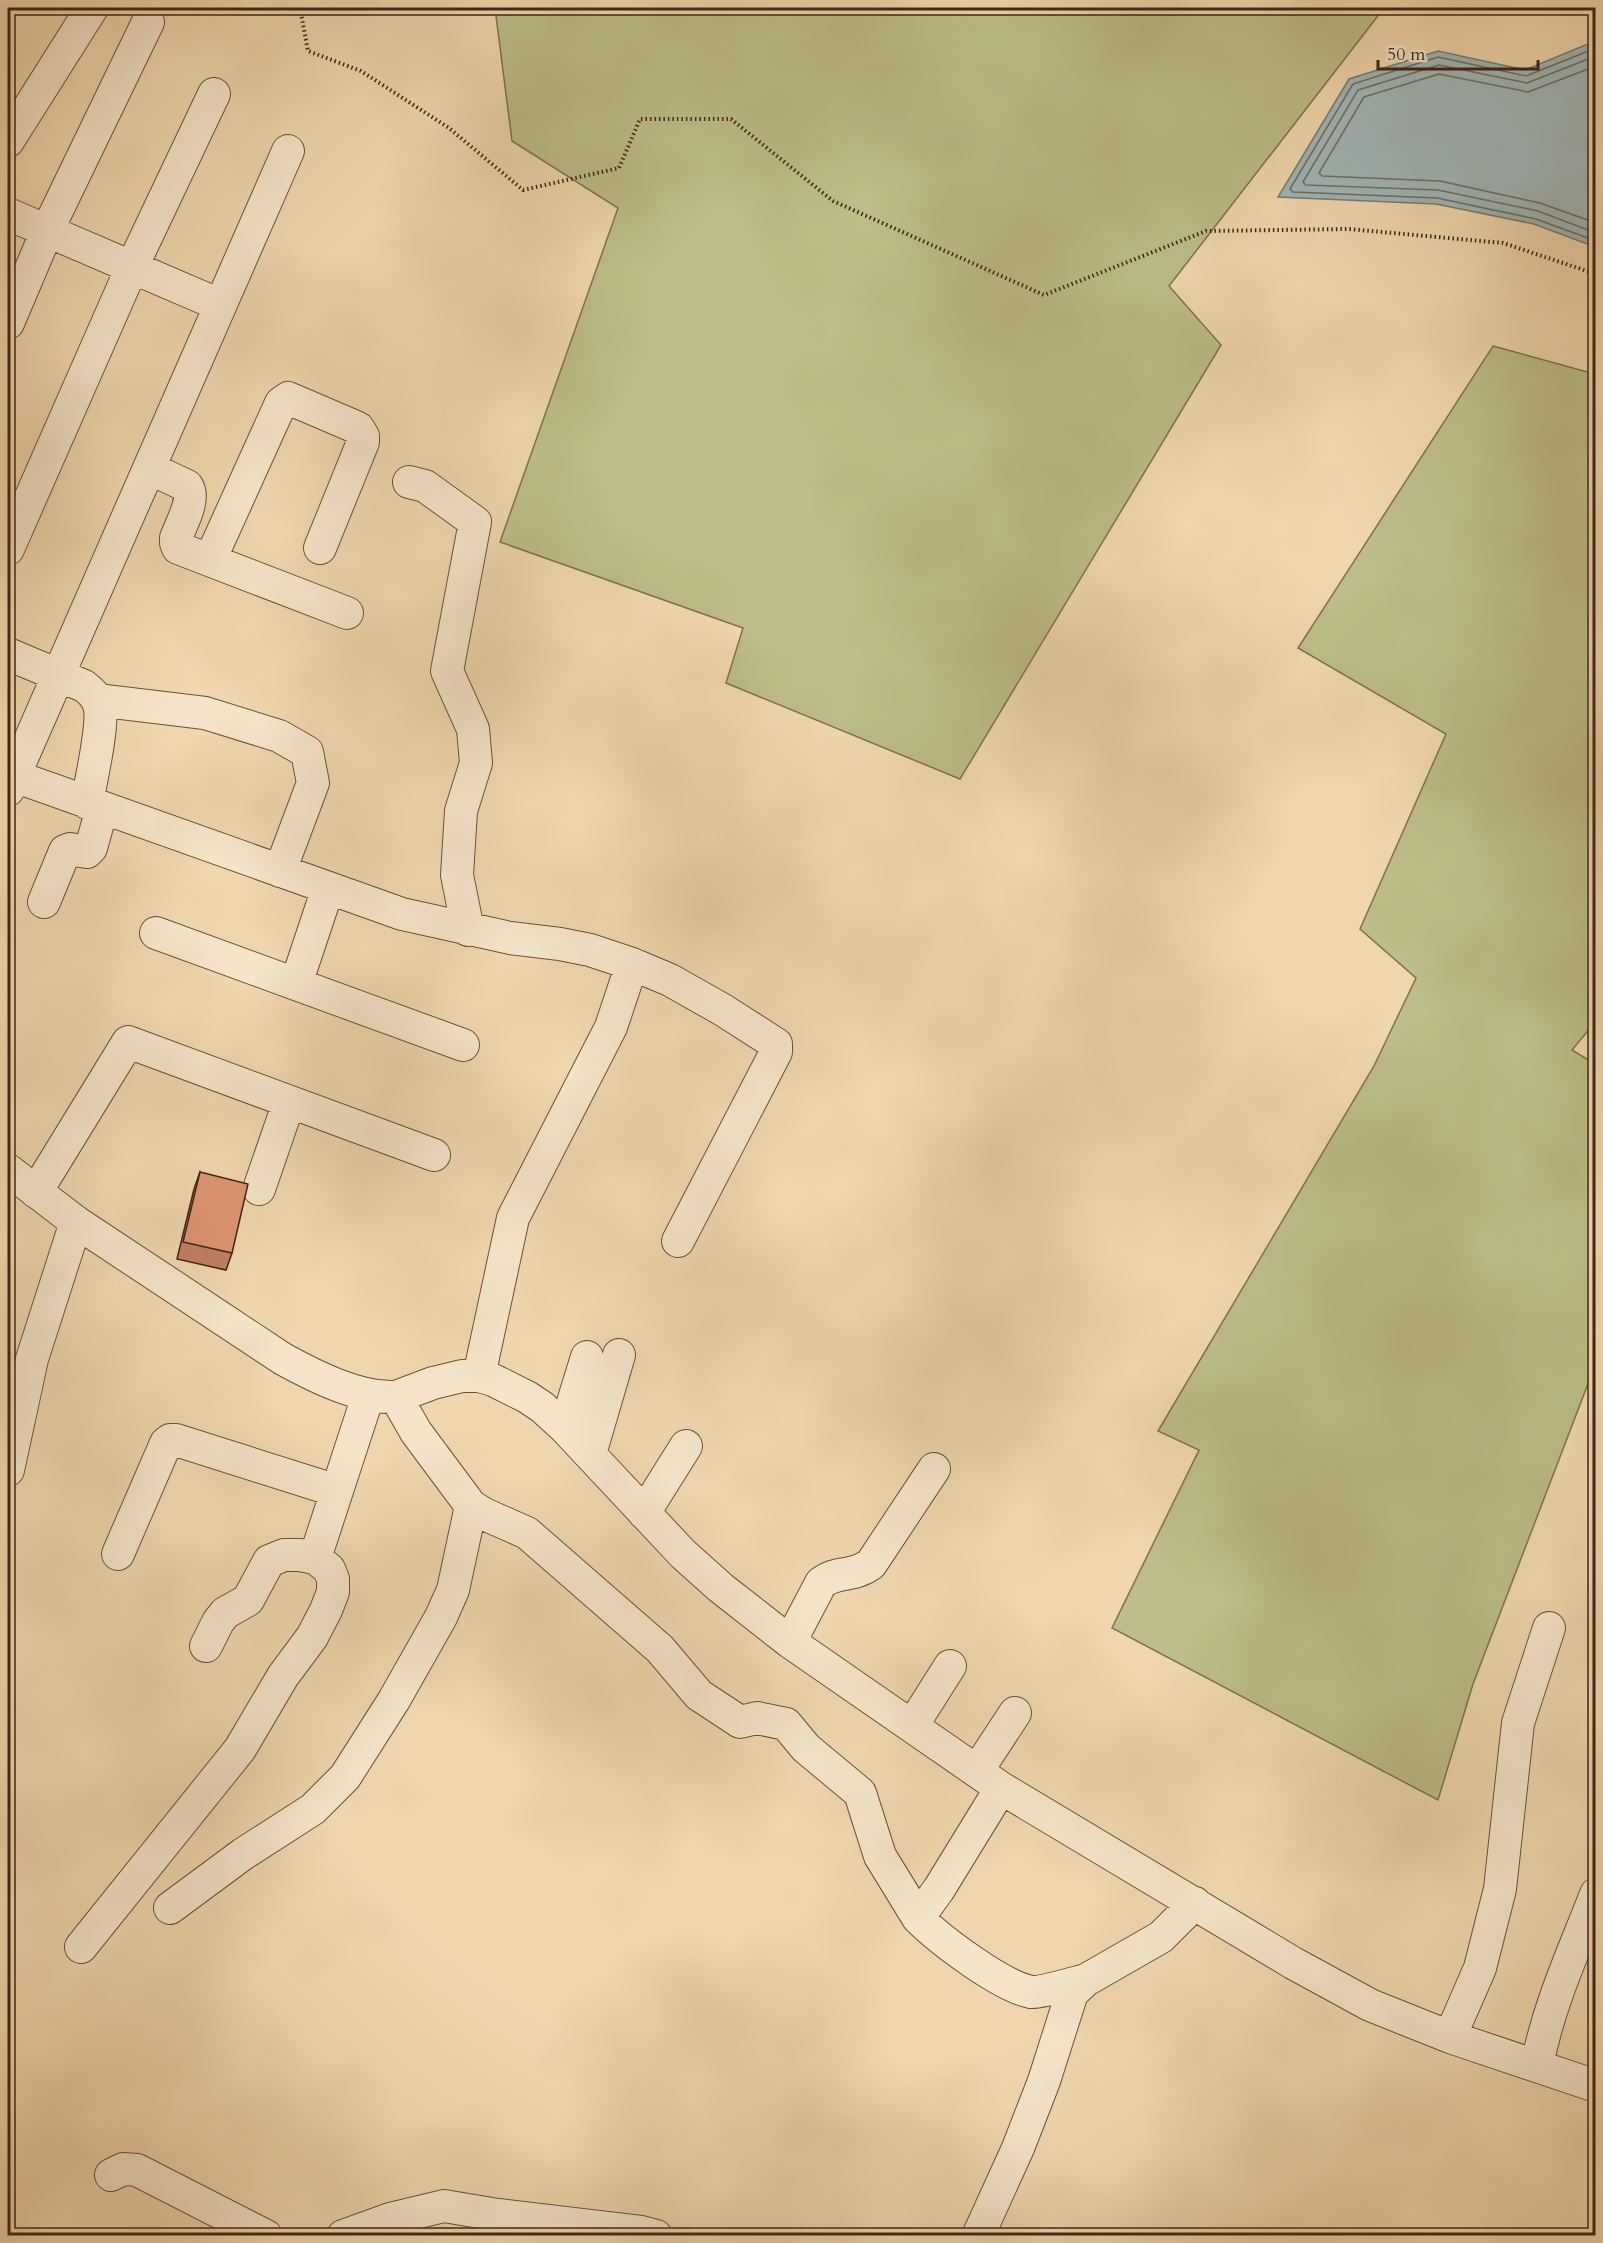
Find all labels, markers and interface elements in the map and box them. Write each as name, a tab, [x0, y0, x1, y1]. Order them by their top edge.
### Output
scale bar	[1378, 33, 1538, 71]
text: 50 m	[1387, 42, 1426, 67]

